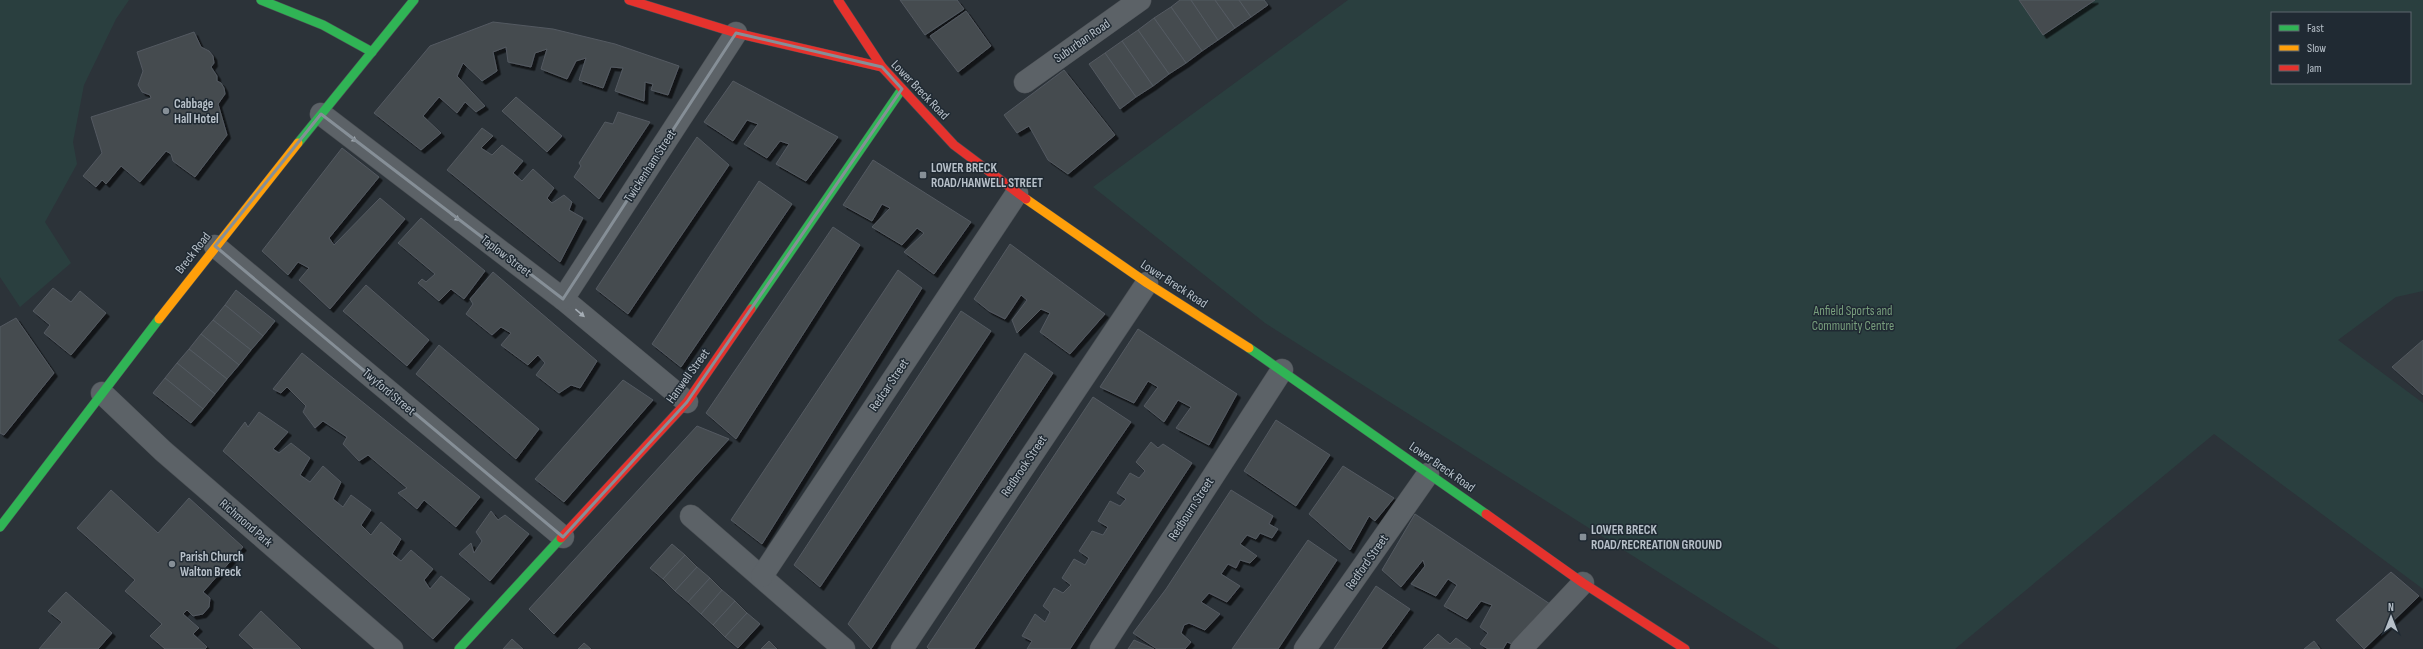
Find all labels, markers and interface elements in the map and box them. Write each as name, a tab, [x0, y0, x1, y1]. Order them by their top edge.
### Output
legend	[2271, 12, 2411, 84]
street label: Suburban Road	[1051, 16, 1113, 66]
text: Fast	[2307, 21, 2324, 36]
text: Slow	[2307, 41, 2326, 56]
street label: Lower Breck Road	[888, 57, 952, 123]
text: Jam	[2306, 61, 2322, 76]
place label: Cabbage Hall Hotel	[174, 96, 219, 127]
marker: Cabbage Hall Hotel	[161, 106, 171, 116]
street label: Twickenham Street	[621, 127, 679, 205]
one-way arrow	[347, 133, 358, 142]
place label: LOWER BRECK ROAD/HANWELL STREET	[931, 160, 1043, 191]
marker: LOWER BRECK ROAD/HANWELL STREET	[918, 170, 928, 180]
one-way arrow	[450, 212, 461, 221]
street label: Breck Road	[172, 229, 214, 277]
street label: Taplow Street	[477, 232, 535, 280]
street label: Lower Breck Road	[1137, 256, 1211, 312]
park label: Anfield Sports and Community Centre	[1812, 303, 1894, 334]
one-way arrow	[575, 309, 586, 318]
street label: Hanwell Street	[663, 345, 713, 407]
street label: Redcar Street	[866, 356, 912, 414]
street label: Twyford Street	[359, 365, 419, 419]
street label: Redbrook Street	[998, 432, 1050, 500]
street label: Lower Breck Road	[1406, 438, 1478, 496]
street label: Redbourn Street	[1165, 475, 1217, 543]
street label: Richmond Park	[216, 496, 276, 550]
place label: LOWER BRECK ROAD/RECREATION GROUND	[1591, 522, 1722, 553]
street label: Redford Street	[1342, 531, 1392, 593]
marker: LOWER BRECK ROAD/RECREATION GROUND	[1578, 532, 1588, 542]
place label: Parish Church Walton Breck	[180, 549, 244, 580]
marker: Parish Church Walton Breck	[167, 559, 177, 569]
north arrow	[2371, 597, 2411, 637]
text: N	[2388, 601, 2394, 614]

